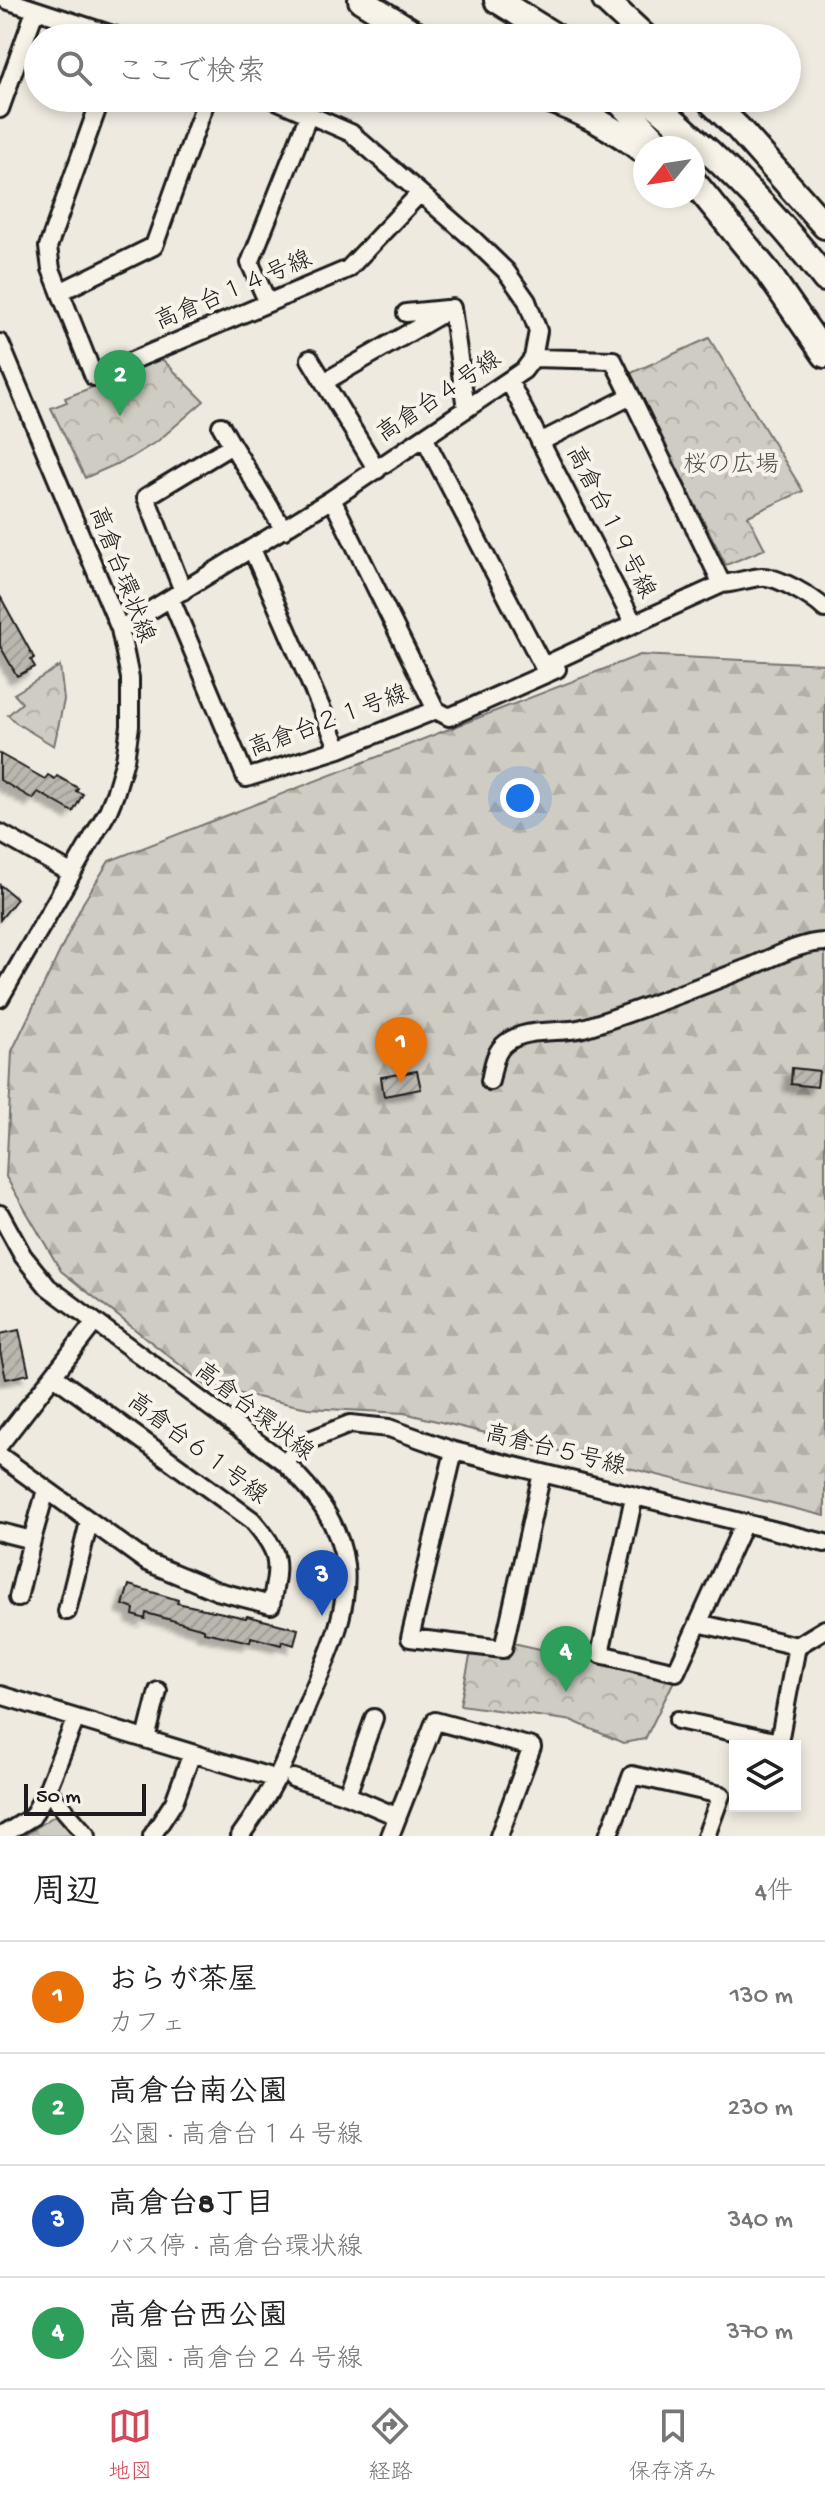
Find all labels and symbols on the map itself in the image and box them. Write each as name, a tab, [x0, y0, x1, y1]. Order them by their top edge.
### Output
north arrow	[633, 136, 705, 208]
street label: 高倉台１４号線	[151, 245, 317, 338]
street label: 高倉台４号線	[372, 345, 508, 450]
pin: 2	[94, 350, 146, 416]
street label: 高倉台１９号線	[558, 441, 661, 604]
park label: 桜の広場	[683, 451, 779, 481]
street label: 高倉台環状線	[81, 502, 160, 647]
street label: 高倉台２１号線	[245, 680, 413, 765]
your location	[500, 778, 540, 818]
pin: 1	[375, 1017, 427, 1083]
street label: 高倉台環状線	[187, 1356, 319, 1469]
street label: 高倉台６１号線	[120, 1387, 272, 1512]
street label: 高倉台５号線	[482, 1420, 629, 1483]
pin: 3	[296, 1550, 348, 1616]
pin: 4	[540, 1626, 592, 1692]
scale bar	[24, 1780, 146, 1816]

